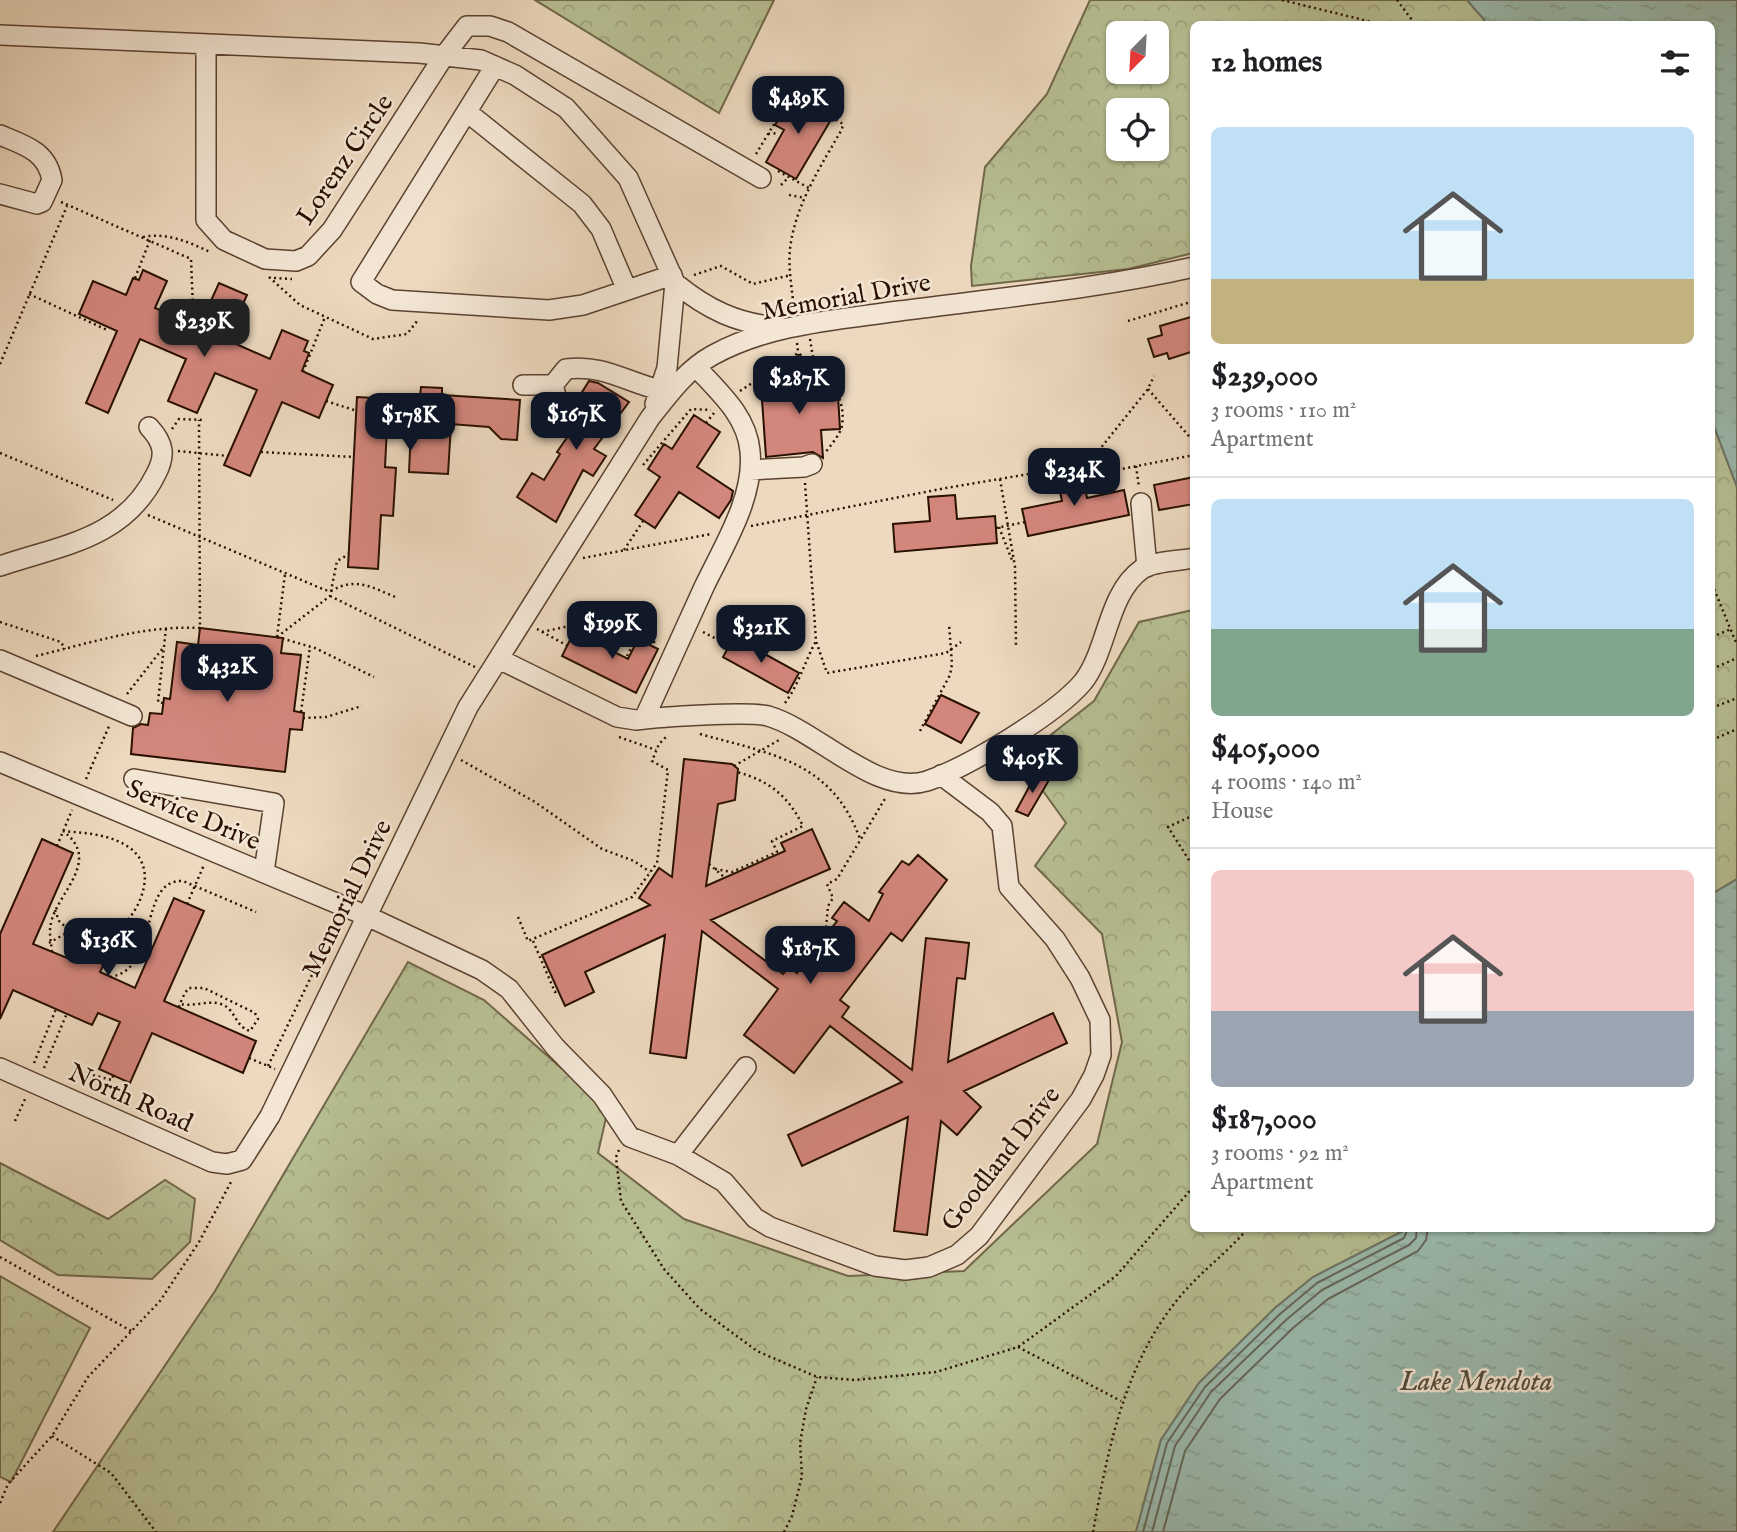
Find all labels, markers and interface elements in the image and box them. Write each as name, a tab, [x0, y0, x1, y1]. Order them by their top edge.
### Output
north arrow	[1106, 21, 1169, 84]
map controls	[1106, 21, 1169, 161]
text: 12 homes	[1211, 44, 1322, 82]
icon: filters	[1656, 44, 1694, 82]
pin: $489K	[749, 76, 847, 136]
text: $489K	[768, 84, 828, 113]
street label: Lorenz Circle	[289, 88, 401, 232]
button: locate	[1106, 98, 1169, 161]
icon: home	[1390, 173, 1516, 299]
street label: Memorial Drive	[759, 266, 933, 329]
pin: $239K	[155, 300, 253, 359]
text: $239K	[175, 307, 233, 336]
pin: $287K	[750, 356, 848, 416]
text: $239,000	[1211, 358, 1318, 396]
text: $287K	[769, 364, 829, 393]
pin: $167K	[527, 392, 625, 452]
pin: $178K	[361, 393, 459, 453]
text: 3 rooms · 110 m²	[1211, 396, 1356, 425]
text: $167K	[547, 400, 605, 429]
text: $178K	[381, 401, 439, 430]
text: Apartment	[1211, 425, 1314, 454]
pin: $234K	[1025, 448, 1123, 508]
text: $234K	[1044, 456, 1104, 485]
icon: home	[1390, 545, 1516, 671]
pin: $199K	[563, 602, 661, 661]
pin: $321K	[712, 606, 810, 665]
text: $199K	[583, 609, 641, 638]
text: $321K	[732, 613, 790, 642]
pin: $432K	[178, 644, 276, 704]
text: $432K	[197, 652, 257, 681]
text: $405,000	[1211, 730, 1320, 768]
pin: $405K	[983, 736, 1081, 795]
text: $405K	[1002, 743, 1062, 772]
text: 4 rooms · 140 m²	[1211, 768, 1362, 797]
street label: Service Drive	[121, 772, 266, 858]
text: House	[1211, 797, 1273, 826]
street label: Memorial Drive	[295, 814, 400, 983]
icon: home	[1390, 916, 1516, 1042]
pin: $136K	[59, 918, 157, 978]
text: $136K	[80, 926, 136, 955]
pin: $187K	[761, 926, 859, 986]
text: $187K	[781, 934, 839, 963]
street label: North Road	[63, 1056, 198, 1140]
street label: Goodland Drive	[934, 1080, 1068, 1238]
text: $187,000	[1211, 1101, 1317, 1139]
text: 3 rooms · 92 m²	[1211, 1139, 1349, 1168]
text: Apartment	[1211, 1168, 1314, 1197]
water label: Lake Mendota	[1399, 1365, 1552, 1400]

